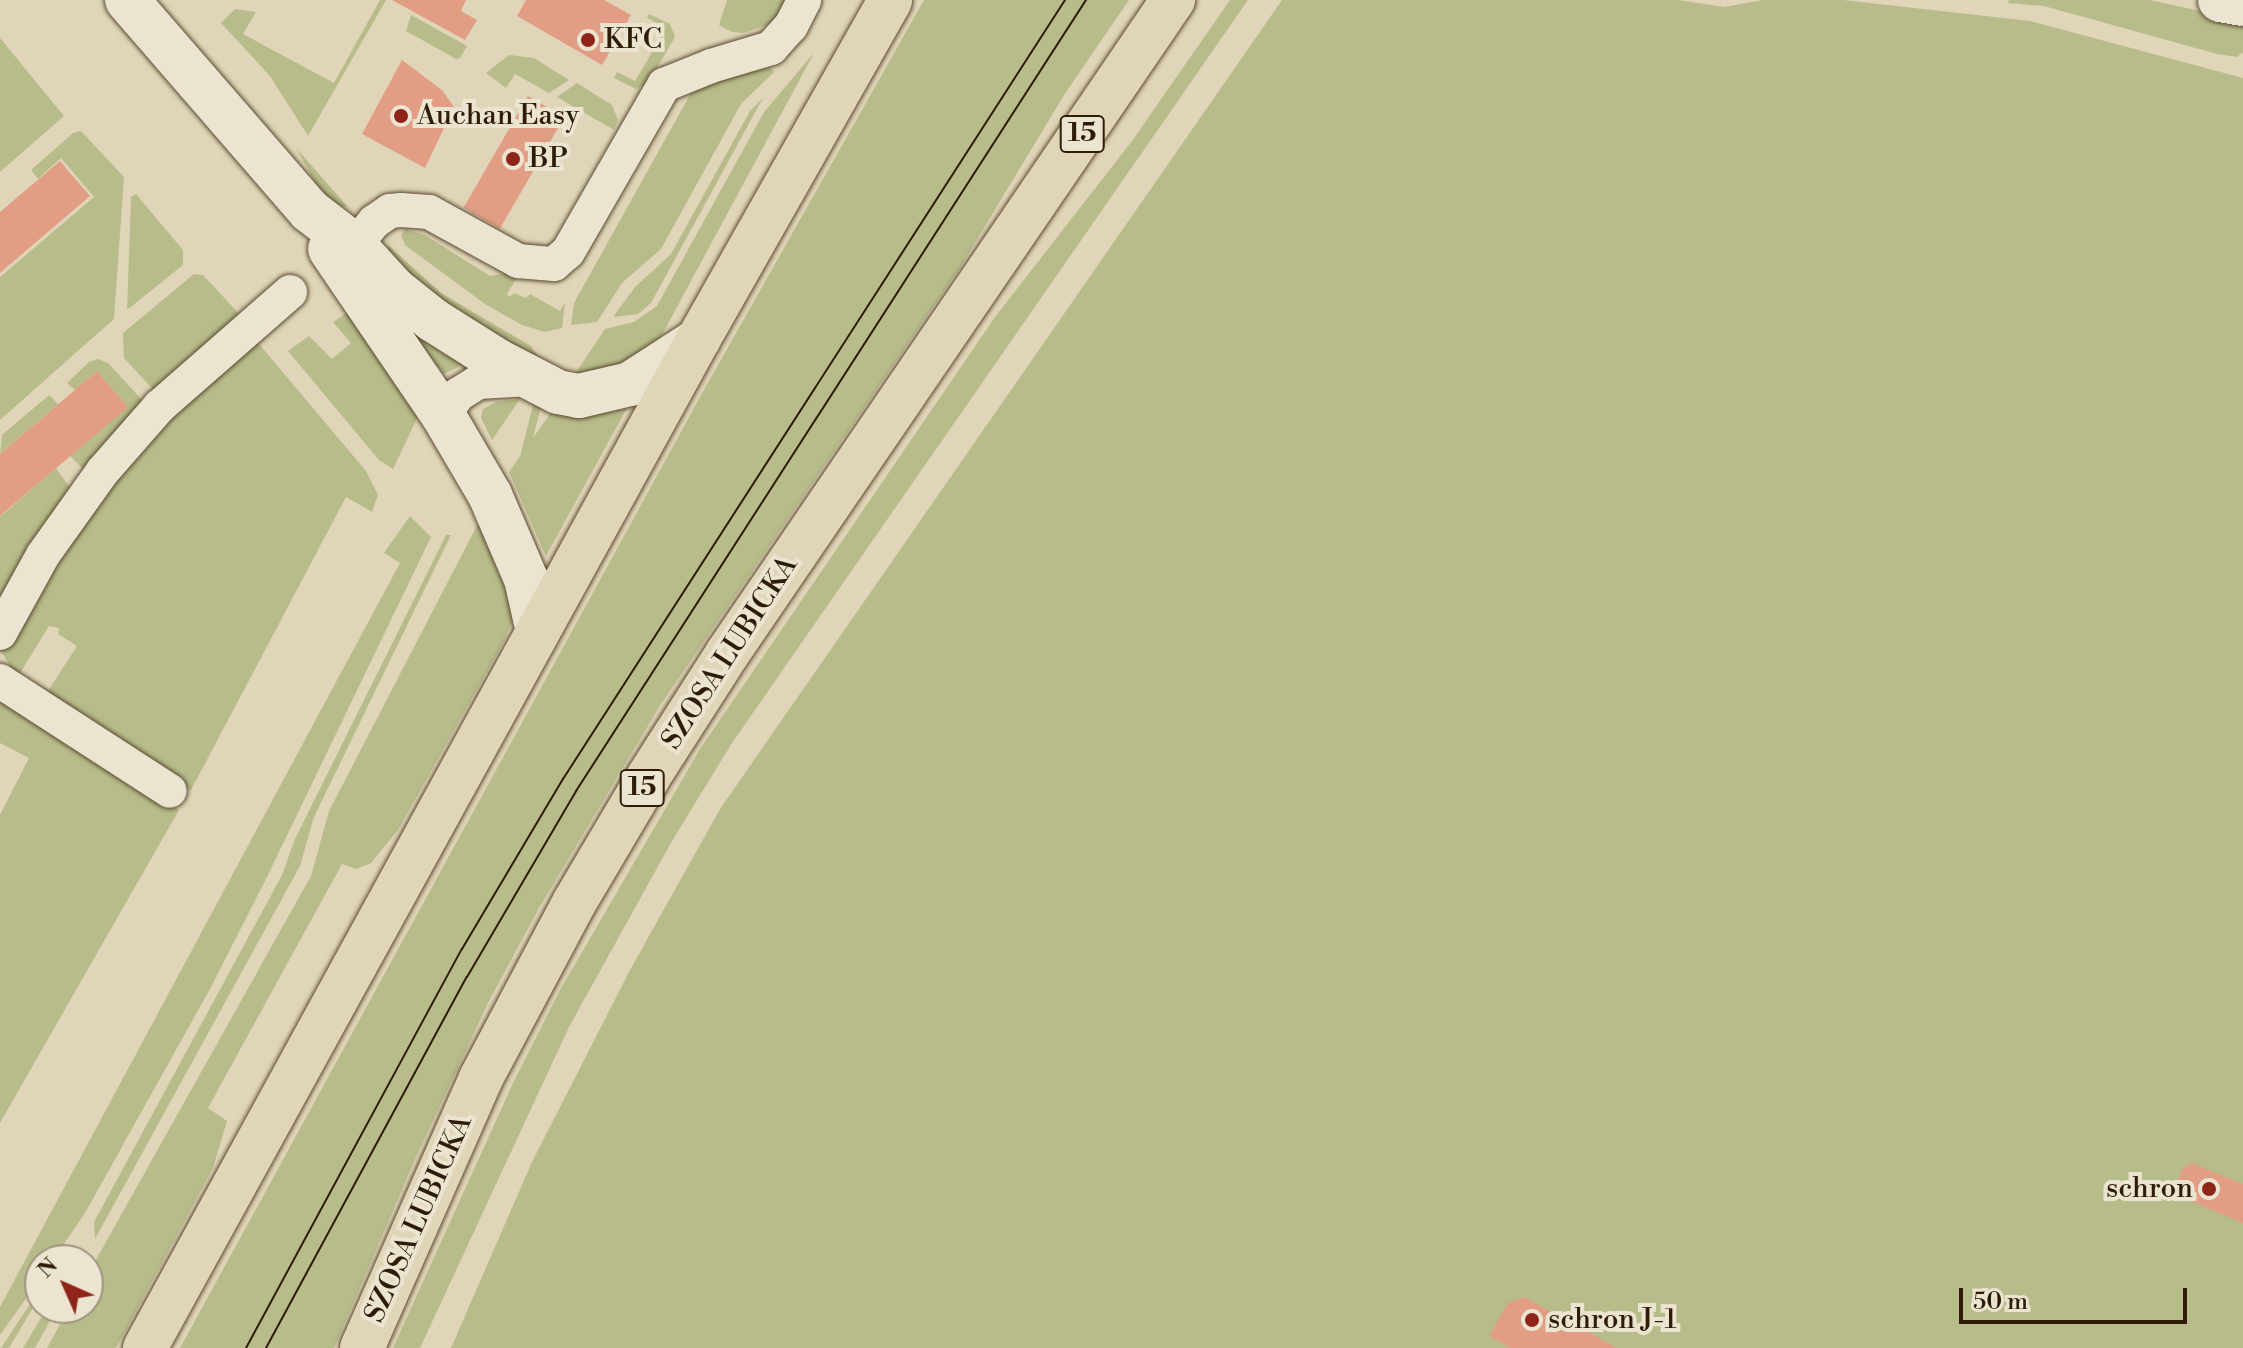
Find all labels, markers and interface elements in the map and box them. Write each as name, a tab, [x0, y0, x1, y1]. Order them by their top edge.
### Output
place label: KFC	[604, 23, 662, 57]
marker: KFC	[579, 31, 597, 49]
place label: Auchan Easy	[417, 99, 579, 133]
marker: Auchan Easy	[392, 107, 410, 125]
road number: 15	[1058, 112, 1106, 156]
place label: BP	[529, 142, 568, 176]
marker: BP	[504, 150, 522, 168]
street label: SZOSA LUBICKA	[655, 550, 805, 756]
road number: 15	[618, 766, 666, 810]
street label: SZOSA LUBICKA	[358, 1110, 480, 1328]
place label: schron	[2106, 1172, 2193, 1206]
marker: schron	[2200, 1180, 2218, 1198]
north arrow	[24, 1244, 104, 1324]
text: N	[32, 1252, 64, 1284]
scale bar	[1963, 1272, 2191, 1322]
text: 50 m	[1973, 1287, 2028, 1317]
place label: schron J-1	[1548, 1303, 1676, 1337]
marker: schron J-1	[1523, 1311, 1541, 1329]

